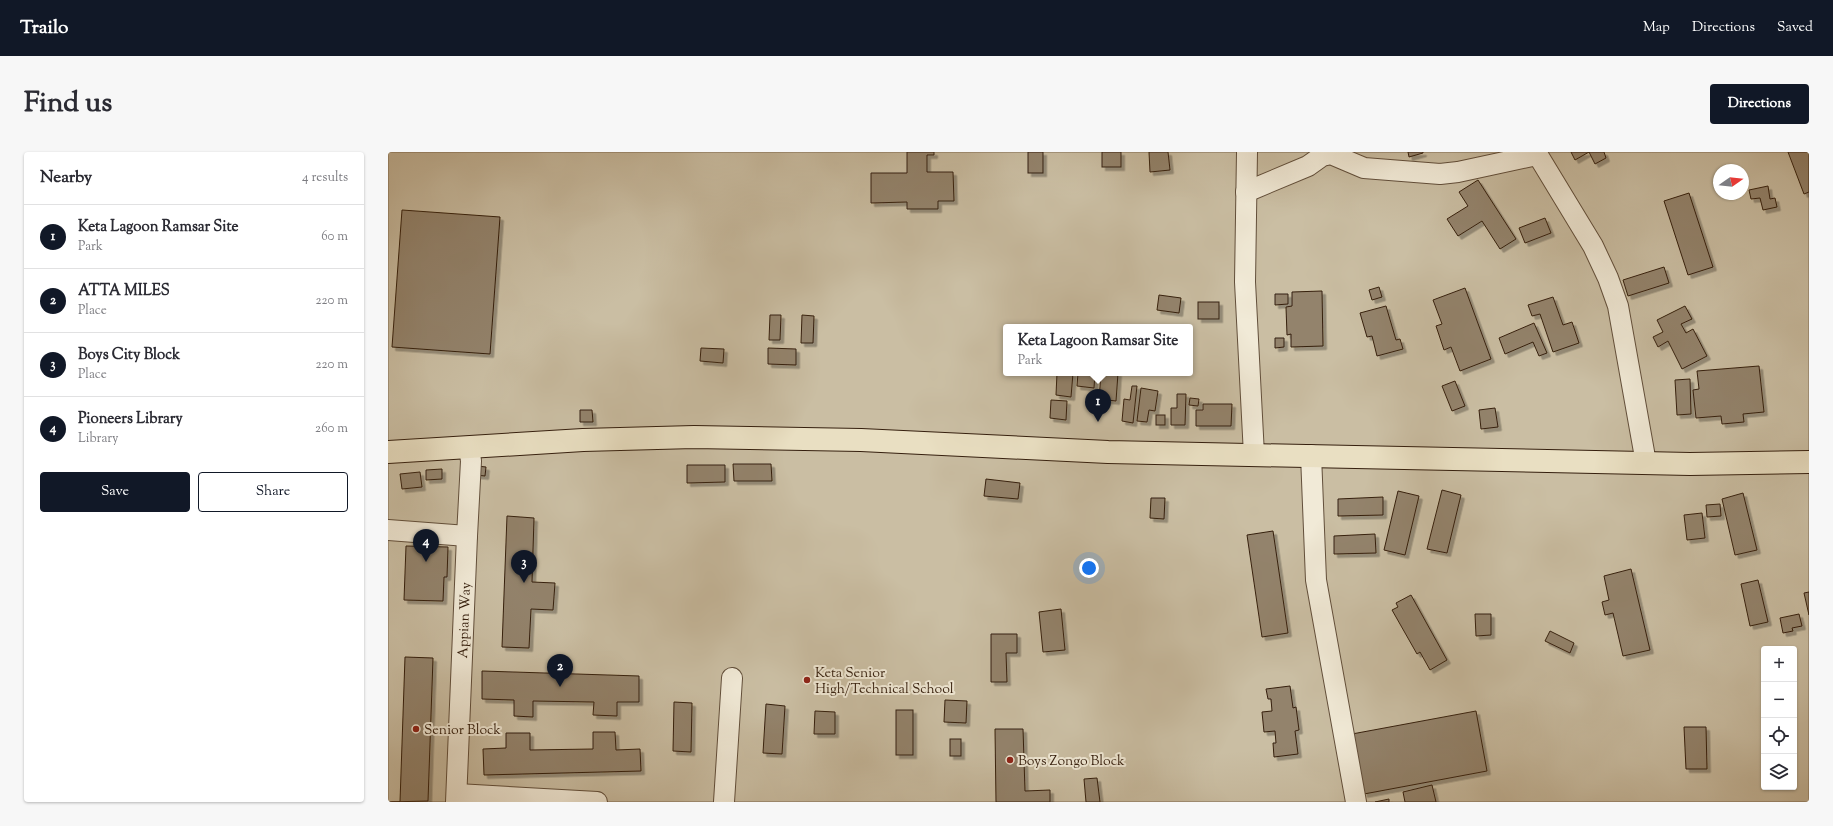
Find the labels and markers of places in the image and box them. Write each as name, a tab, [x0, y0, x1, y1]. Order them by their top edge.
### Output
pin: 1	[1085, 389, 1111, 422]
pin: 4	[413, 529, 439, 562]
pin: 3	[511, 550, 537, 583]
pin: 2	[547, 654, 573, 687]
place label: Keta Senior High/Technical School	[815, 664, 954, 700]
marker: Keta Senior High/Technical School	[802, 675, 812, 685]
place label: Senior Block	[424, 721, 501, 741]
marker: Senior Block	[411, 724, 421, 734]
place label: Boys Zongo Block	[1018, 752, 1125, 772]
marker: Boys Zongo Block	[1005, 755, 1015, 765]

